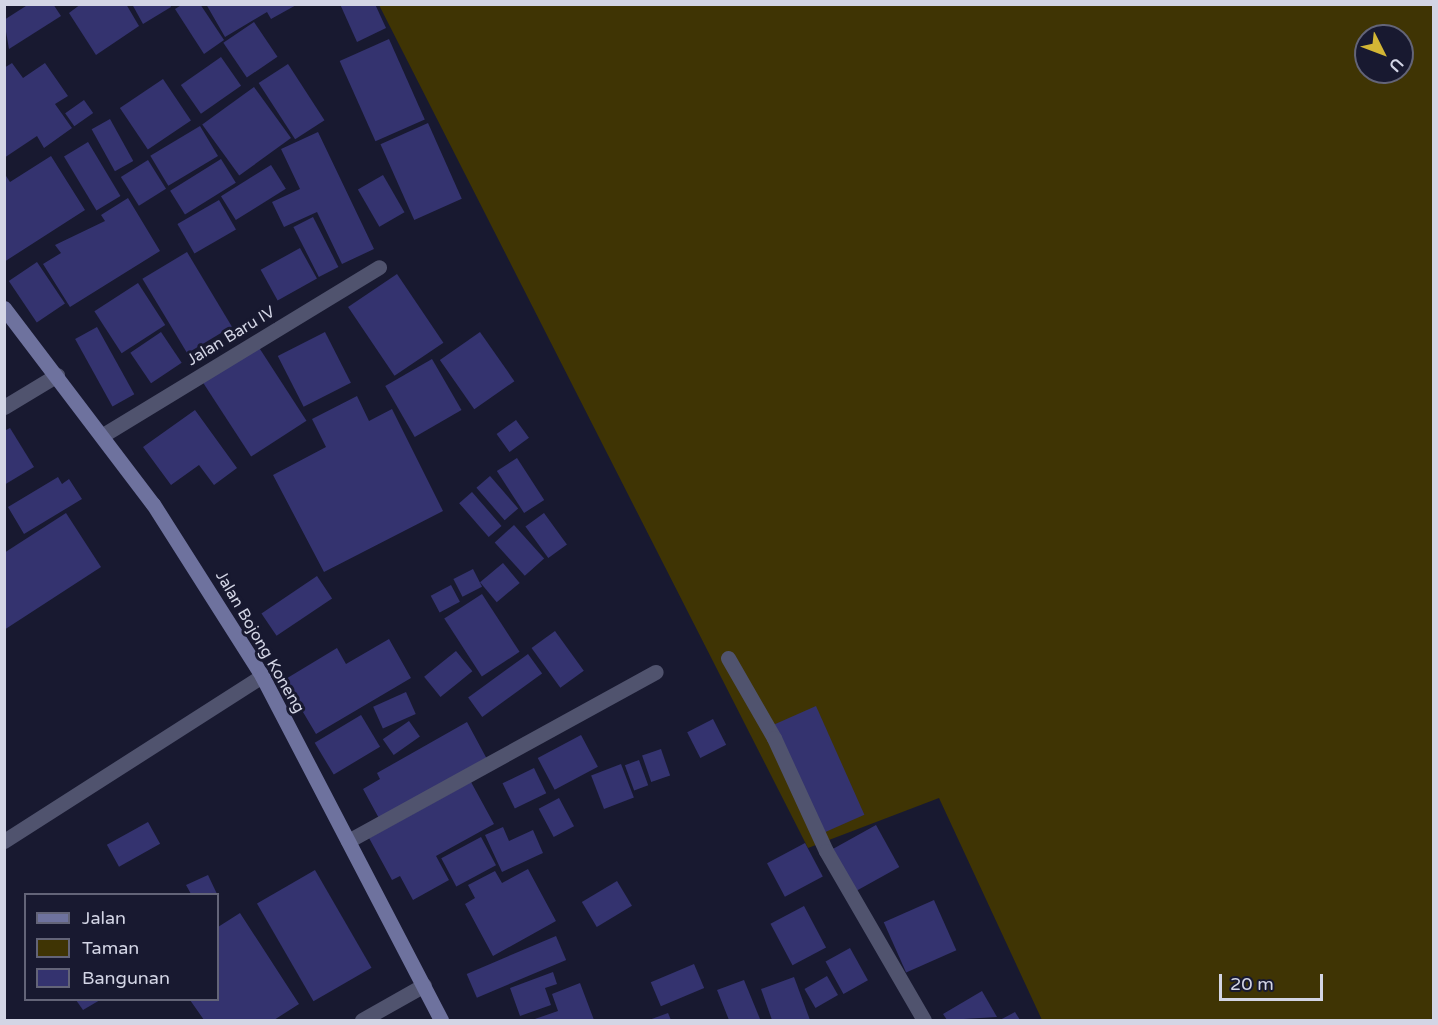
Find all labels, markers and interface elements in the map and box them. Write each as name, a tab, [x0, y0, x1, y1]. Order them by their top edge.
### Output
north arrow	[1354, 24, 1414, 84]
text: U	[1384, 53, 1407, 76]
street label: Jalan Baru IV	[184, 302, 278, 370]
street label: Jalan Bojong Koneng	[211, 568, 309, 716]
legend	[24, 893, 219, 1001]
text: Jalan	[82, 907, 126, 929]
text: Taman	[82, 937, 139, 959]
scale bar	[1222, 962, 1326, 1000]
text: Bangunan	[82, 967, 170, 989]
text: 20 m	[1230, 973, 1274, 995]

